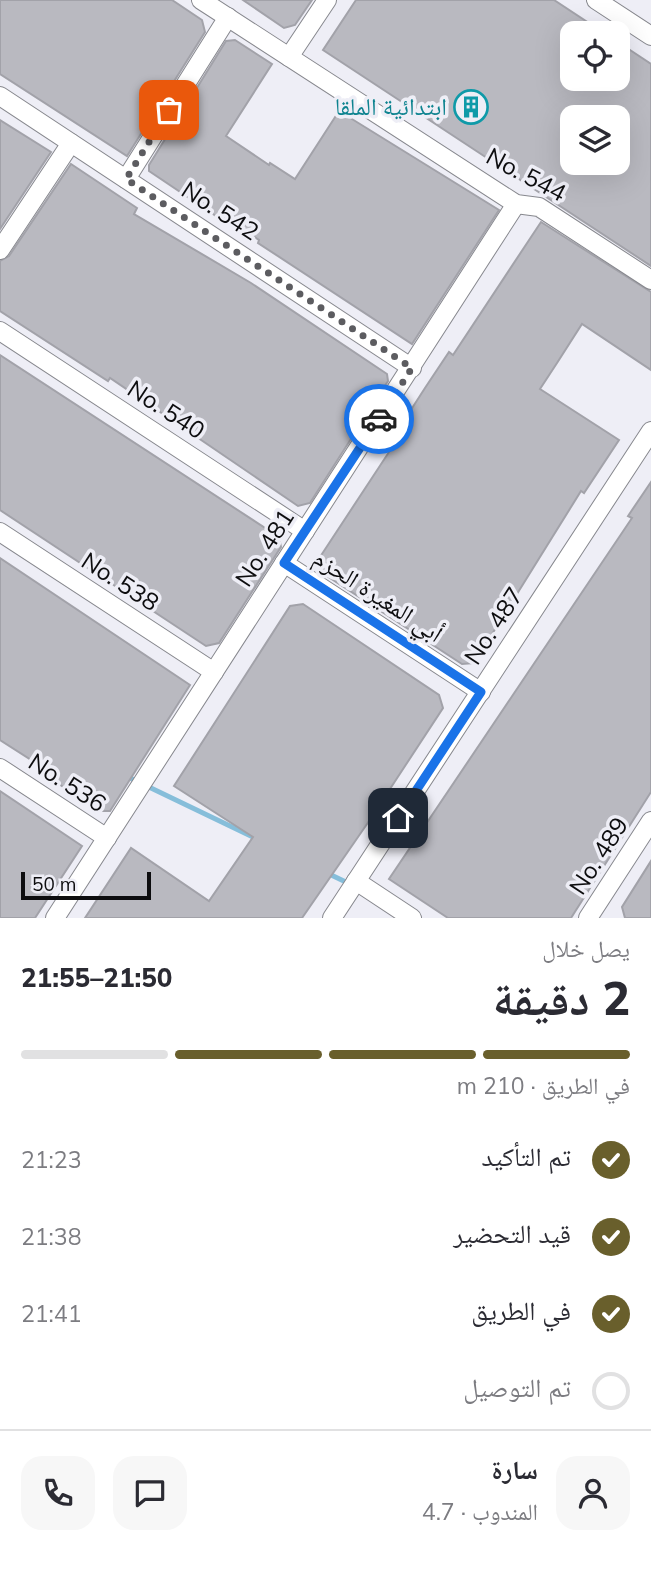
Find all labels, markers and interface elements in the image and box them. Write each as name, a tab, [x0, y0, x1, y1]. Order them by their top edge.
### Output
map controls	[560, 21, 630, 175]
button: locate	[560, 21, 630, 91]
pin	[139, 80, 199, 140]
building icon: ابتدائية الملقا	[452, 88, 490, 126]
icon: bag	[150, 91, 188, 129]
place label: ابتدائية الملقا	[335, 91, 447, 121]
button: layers	[560, 105, 630, 175]
street label: No. 544	[481, 141, 571, 208]
street label: No. 542	[176, 174, 265, 246]
street label: No. 540	[122, 373, 211, 445]
courier	[344, 384, 414, 454]
icon: car	[360, 400, 398, 438]
street label: No. 481	[228, 503, 300, 592]
street label: أبي المغيرة الحزم	[305, 542, 449, 652]
street label: No. 538	[76, 545, 165, 617]
street label: No. 487	[457, 581, 529, 670]
street label: No. 536	[23, 746, 112, 818]
pin	[368, 788, 428, 848]
icon: home	[379, 799, 417, 837]
street label: No. 489	[562, 811, 634, 900]
scale bar	[21, 869, 150, 901]
text: 50 m	[32, 872, 76, 896]
text: يصل خلال	[542, 934, 630, 963]
text: 21:50–21:55	[21, 961, 172, 994]
text: 2 دقيقة	[493, 969, 630, 1027]
text: في الطريق · 210 m	[457, 1071, 630, 1100]
text: تم التأكيد	[481, 1140, 571, 1173]
icon: check	[592, 1141, 630, 1179]
text: 21:23	[21, 1145, 81, 1174]
text: قيد التحضير	[453, 1217, 571, 1250]
icon: check	[592, 1218, 630, 1256]
text: 21:38	[21, 1222, 81, 1251]
text: في الطريق	[471, 1294, 571, 1327]
icon: check	[592, 1295, 630, 1333]
text: 21:41	[21, 1299, 81, 1328]
text: تم التوصيل	[463, 1371, 571, 1404]
text: سارة	[491, 1453, 538, 1486]
button: phone	[21, 1456, 95, 1530]
button: chat	[113, 1456, 187, 1530]
button: person	[556, 1456, 630, 1530]
text: المندوب · 4.7	[422, 1497, 538, 1526]

